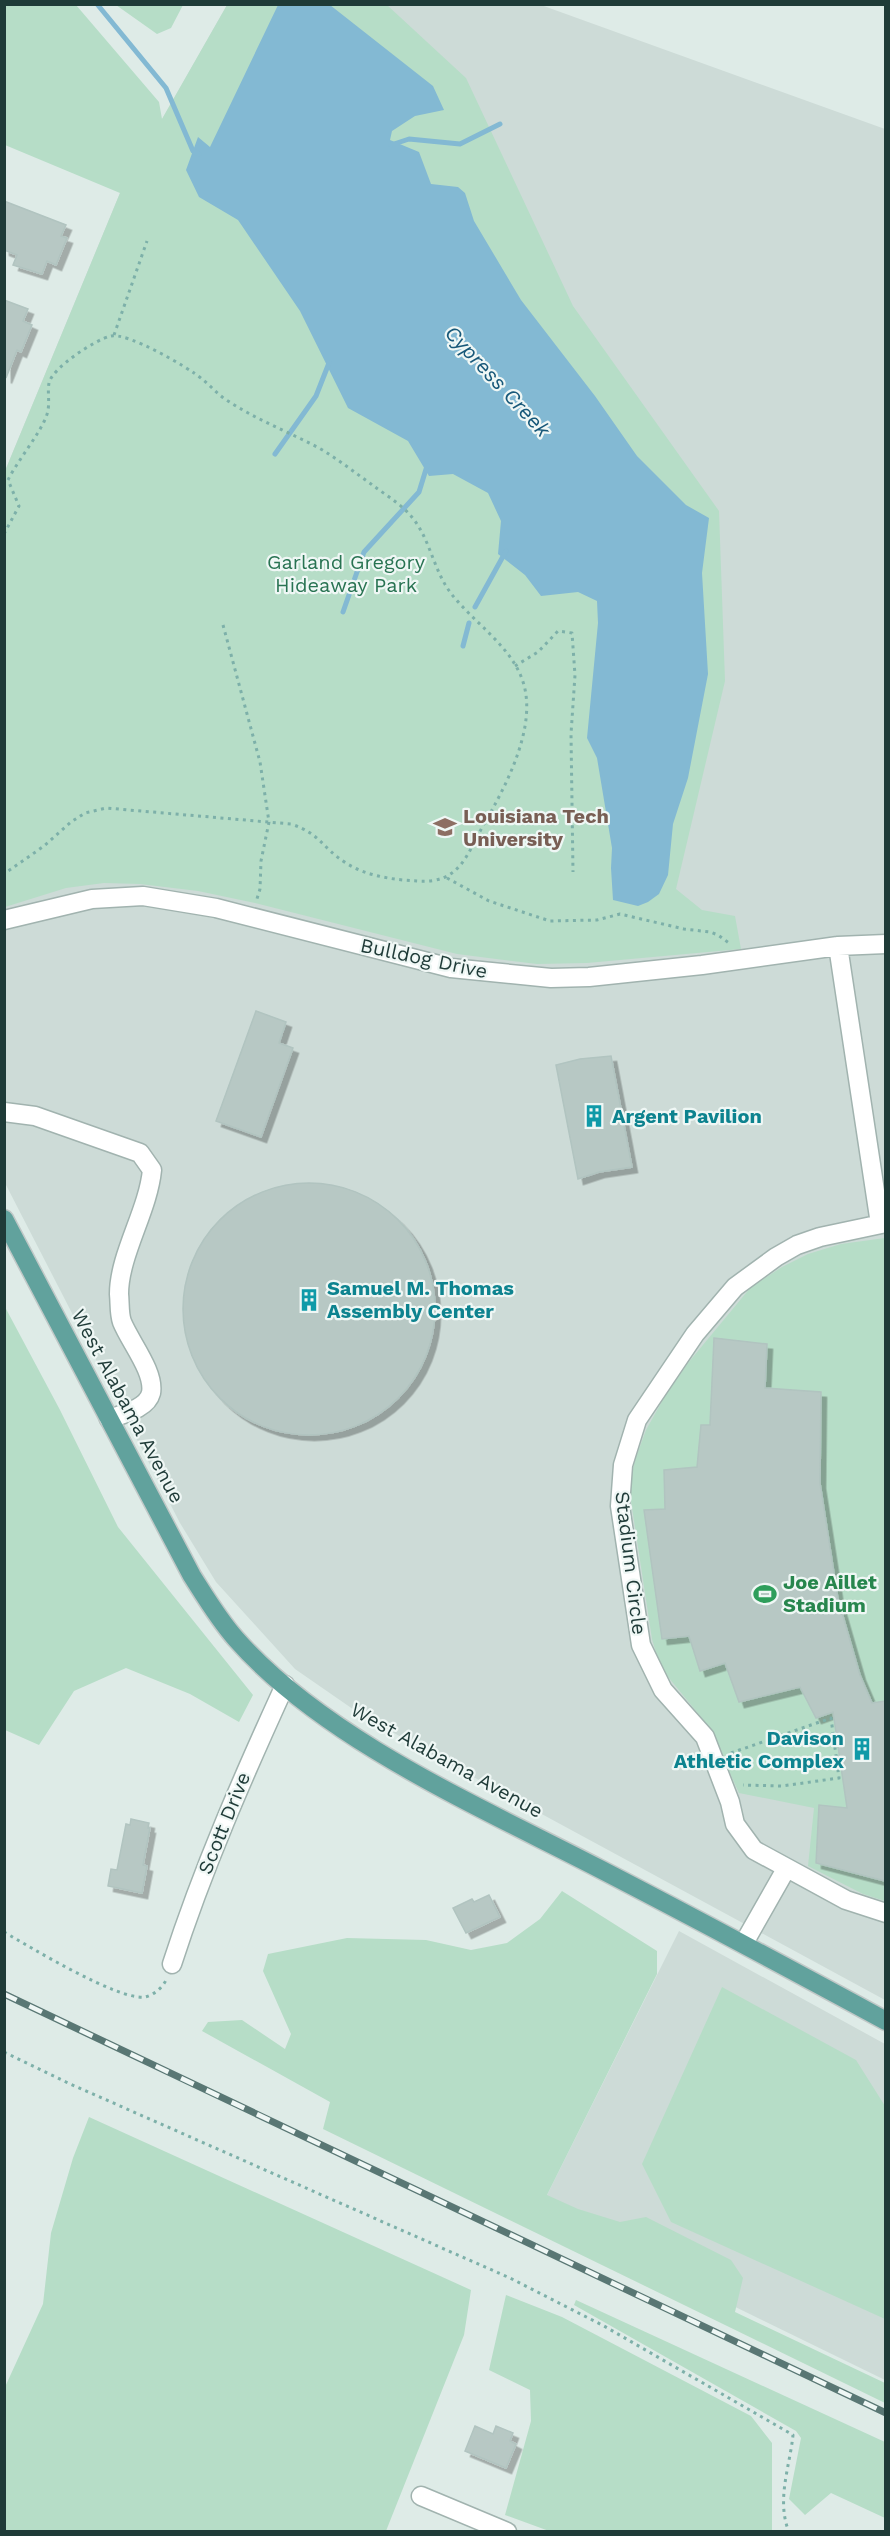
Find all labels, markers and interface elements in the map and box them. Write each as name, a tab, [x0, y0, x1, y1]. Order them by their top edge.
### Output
water label: Cypress Creek	[440, 320, 556, 442]
park label: Garland Gregory Hideaway Park	[267, 550, 426, 597]
place label: Louisiana Tech University	[463, 804, 609, 851]
school or university icon: Louisiana Tech University	[432, 814, 458, 840]
street label: Bulldog Drive	[358, 933, 490, 983]
building icon: Argent Pavilion	[581, 1103, 607, 1129]
place label: Argent Pavilion	[612, 1104, 762, 1128]
place label: Samuel M. Thomas Assembly Center	[327, 1276, 514, 1323]
building icon: Samuel M. Thomas Assembly Center	[296, 1287, 322, 1313]
street label: West Alabama Avenue	[67, 1305, 189, 1507]
street label: Stadium Circle	[610, 1490, 652, 1636]
place label: Joe Aillet Stadium	[783, 1570, 877, 1617]
sports icon: Joe Aillet Stadium	[752, 1581, 778, 1607]
street label: West Alabama Avenue	[347, 1697, 547, 1823]
place label: Davison Athletic Complex	[674, 1726, 844, 1773]
building icon: Davison Athletic Complex	[849, 1736, 875, 1762]
street label: Scott Drive	[193, 1768, 255, 1878]

